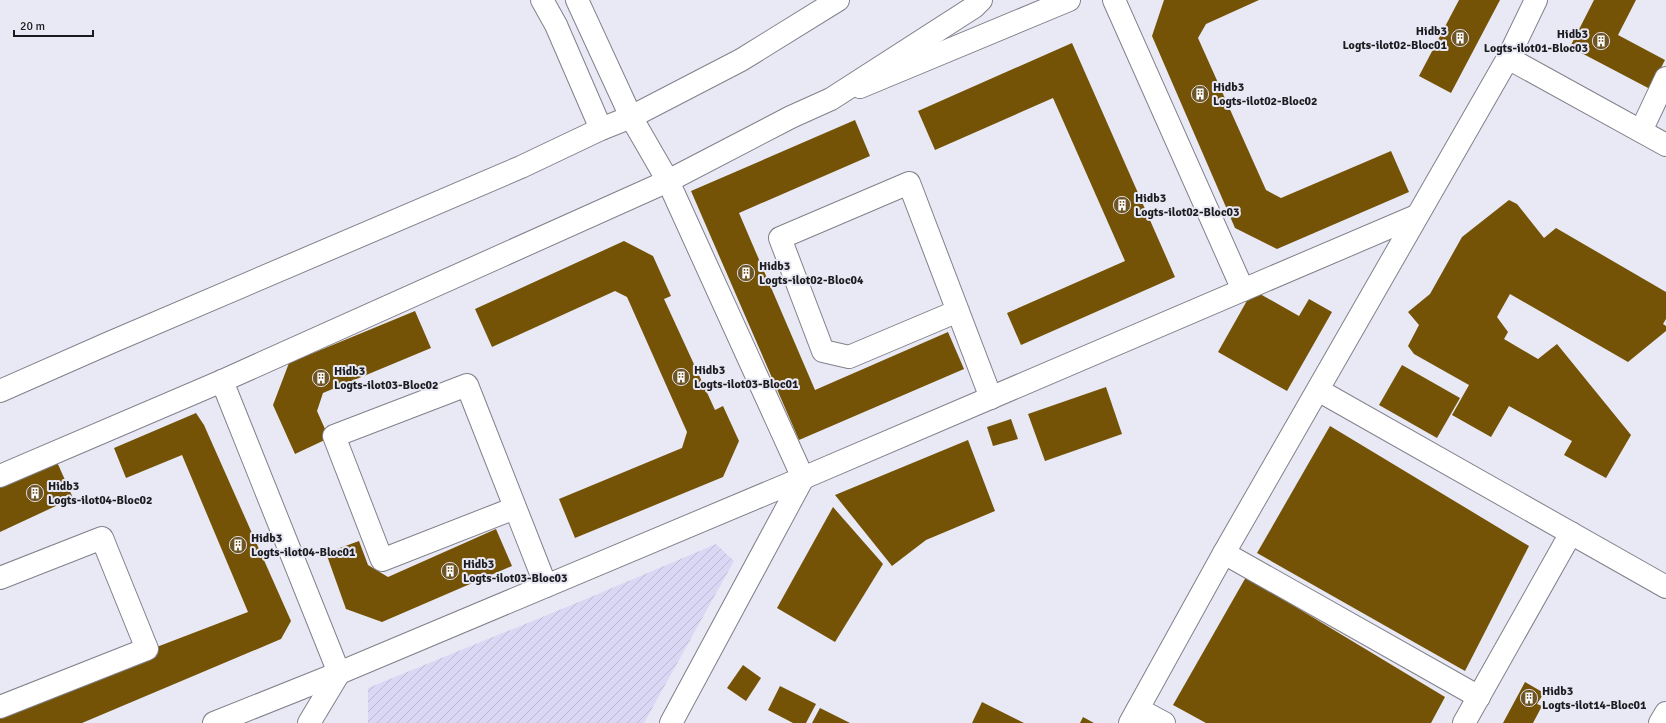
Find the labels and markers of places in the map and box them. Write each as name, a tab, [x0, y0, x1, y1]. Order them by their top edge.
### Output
place label: Hidb3 Logts-ilot02-Bloc01	[1342, 24, 1448, 53]
place label: Hidb3 Logts-ilot01-Bloc03	[1484, 27, 1588, 56]
building icon: Hidb3 Logts-ilot02-Bloc01	[1450, 28, 1470, 48]
building icon: Hidb3 Logts-ilot01-Bloc03	[1591, 31, 1611, 51]
place label: Hidb3 Logts-ilot02-Bloc02	[1213, 80, 1318, 109]
building icon: Hidb3 Logts-ilot02-Bloc02	[1190, 84, 1210, 104]
place label: Hidb3 Logts-ilot02-Bloc03	[1135, 191, 1240, 220]
building icon: Hidb3 Logts-ilot02-Bloc03	[1112, 195, 1132, 215]
place label: Hidb3 Logts-ilot02-Bloc04	[759, 259, 864, 288]
building icon: Hidb3 Logts-ilot02-Bloc04	[736, 263, 756, 283]
place label: Hidb3 Logts-ilot03-Bloc01	[694, 363, 799, 392]
place label: Hidb3 Logts-ilot03-Bloc02	[334, 364, 439, 393]
building icon: Hidb3 Logts-ilot03-Bloc01	[671, 367, 691, 387]
building icon: Hidb3 Logts-ilot03-Bloc02	[311, 368, 331, 388]
place label: Hidb3 Logts-ilot04-Bloc02	[48, 479, 153, 508]
building icon: Hidb3 Logts-ilot04-Bloc02	[25, 483, 45, 503]
place label: Hidb3 Logts-ilot04-Bloc01	[251, 531, 356, 560]
building icon: Hidb3 Logts-ilot04-Bloc01	[228, 535, 248, 555]
place label: Hidb3 Logts-ilot03-Bloc03	[463, 557, 568, 586]
building icon: Hidb3 Logts-ilot03-Bloc03	[440, 561, 460, 581]
place label: Hidb3 Logts-ilot14-Bloc01	[1542, 684, 1647, 713]
building icon: Hidb3 Logts-ilot14-Bloc01	[1519, 688, 1539, 708]

